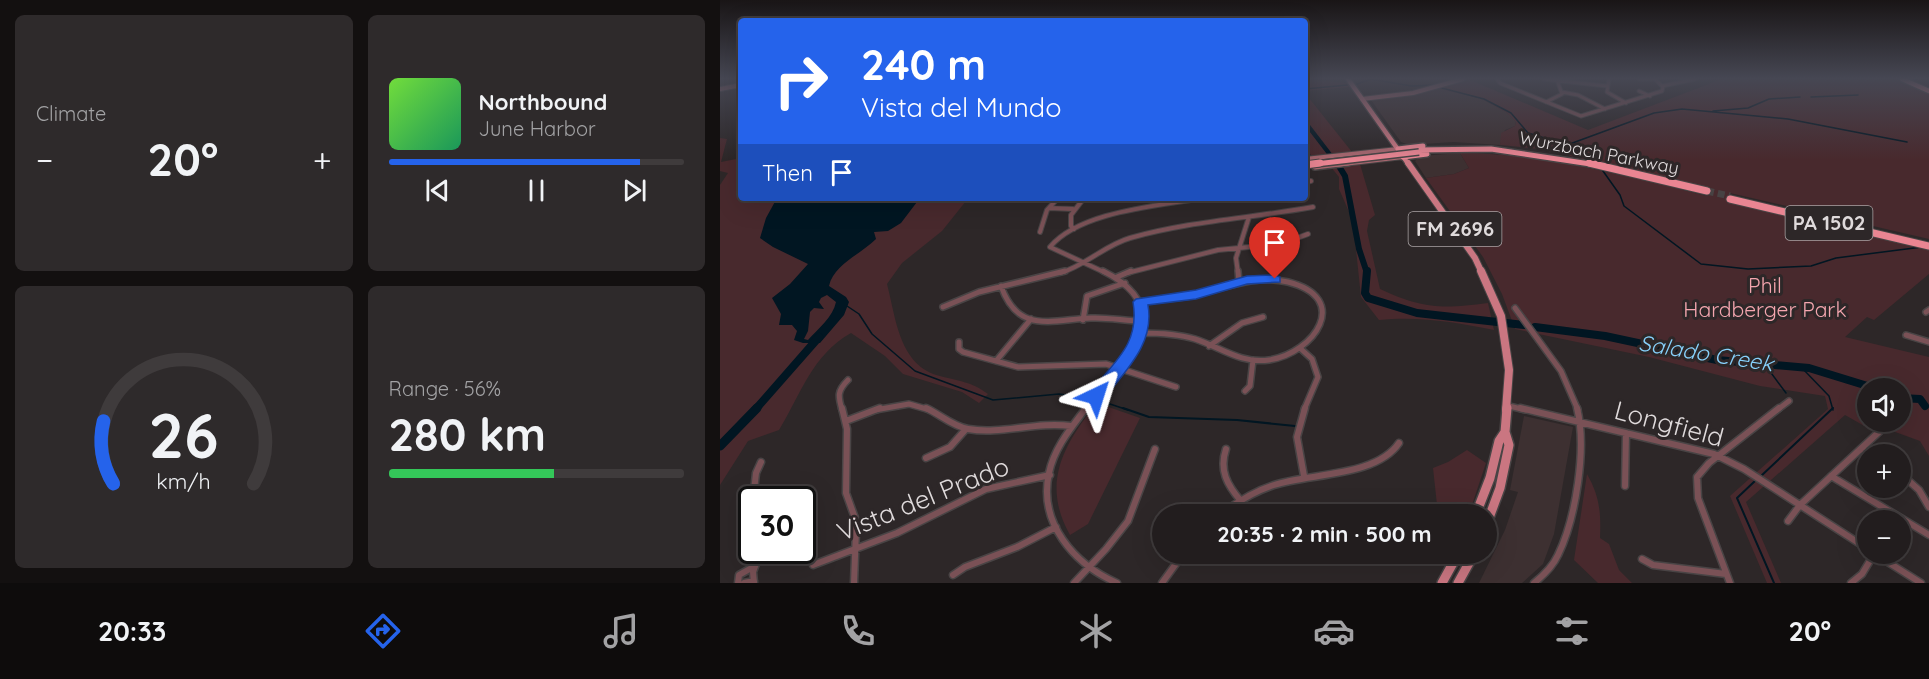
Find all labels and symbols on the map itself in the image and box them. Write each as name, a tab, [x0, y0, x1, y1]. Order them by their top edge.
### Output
street label: Wurzbach Parkway	[1517, 126, 1681, 179]
road number: PA 1502	[1786, 206, 1872, 240]
road number: FM 2696	[1408, 212, 1502, 246]
pin	[1249, 217, 1300, 279]
park label: Phil Hardberger Park	[1683, 272, 1847, 322]
water label: Salado Creek	[1637, 329, 1777, 378]
position arrow	[1064, 364, 1128, 428]
street label: Longfield	[1611, 393, 1727, 454]
street label: Vista del Prado	[832, 449, 1014, 548]
speed limit sign: 30	[738, 486, 816, 564]

